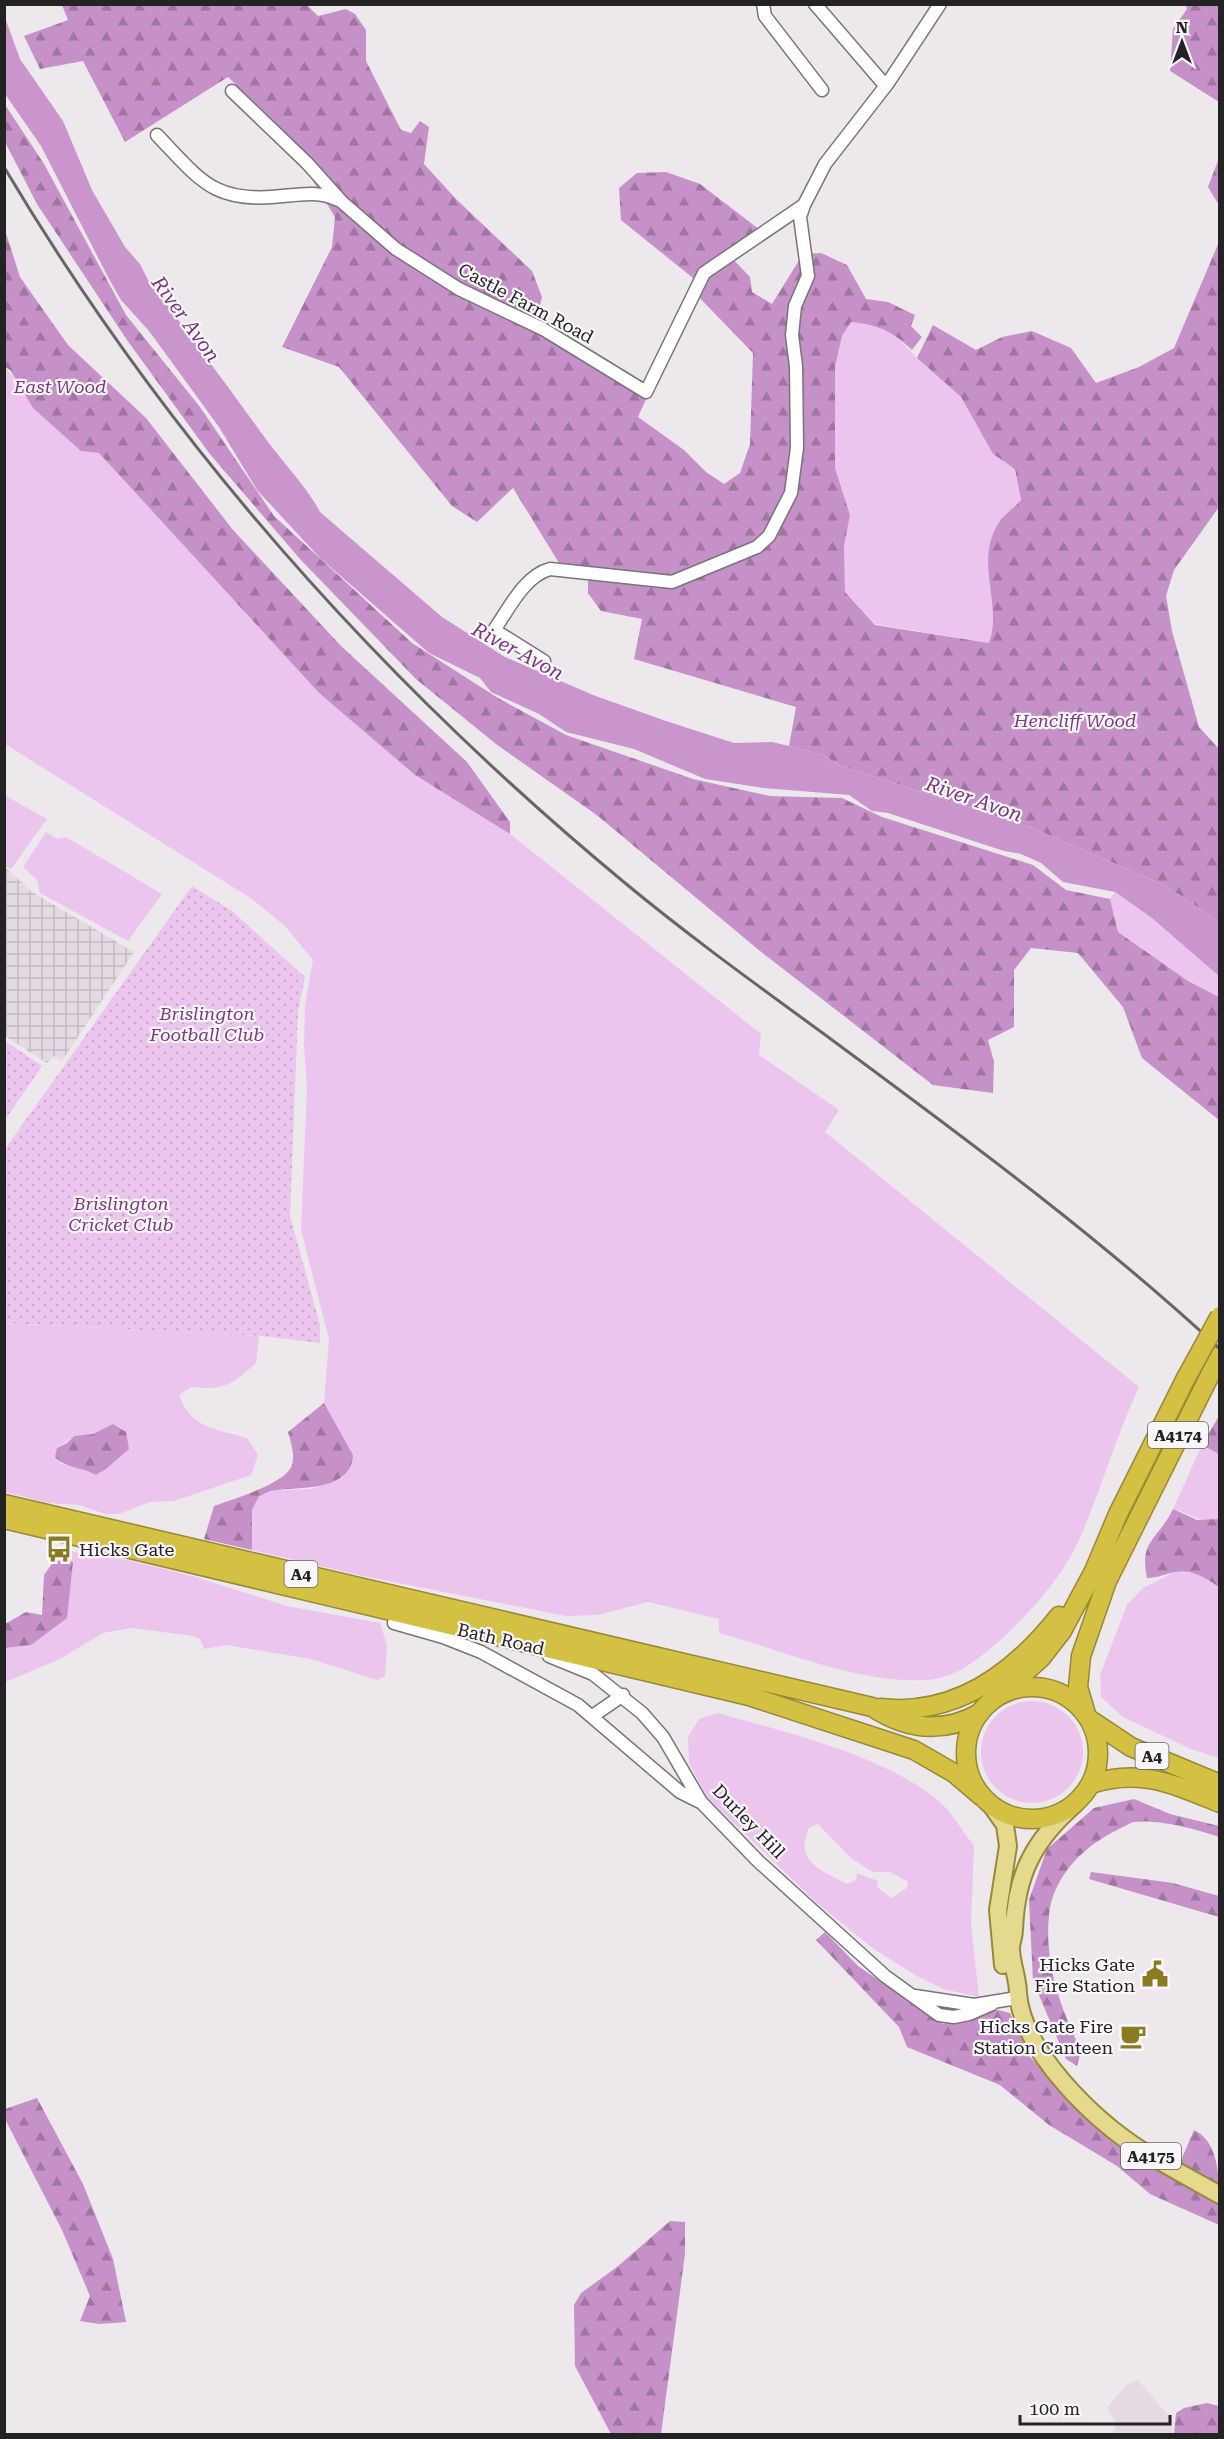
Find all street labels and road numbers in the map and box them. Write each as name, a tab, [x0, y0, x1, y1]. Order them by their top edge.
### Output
street label: Castle Farm Road	[455, 258, 598, 348]
road number: A4174	[1148, 1422, 1208, 1448]
road number: A4	[284, 1561, 318, 1587]
street label: Bath Road	[455, 1619, 547, 1659]
road number: A4	[1136, 1743, 1168, 1769]
street label: Durley Hill	[708, 1780, 790, 1863]
road number: A4175	[1121, 2143, 1181, 2169]

